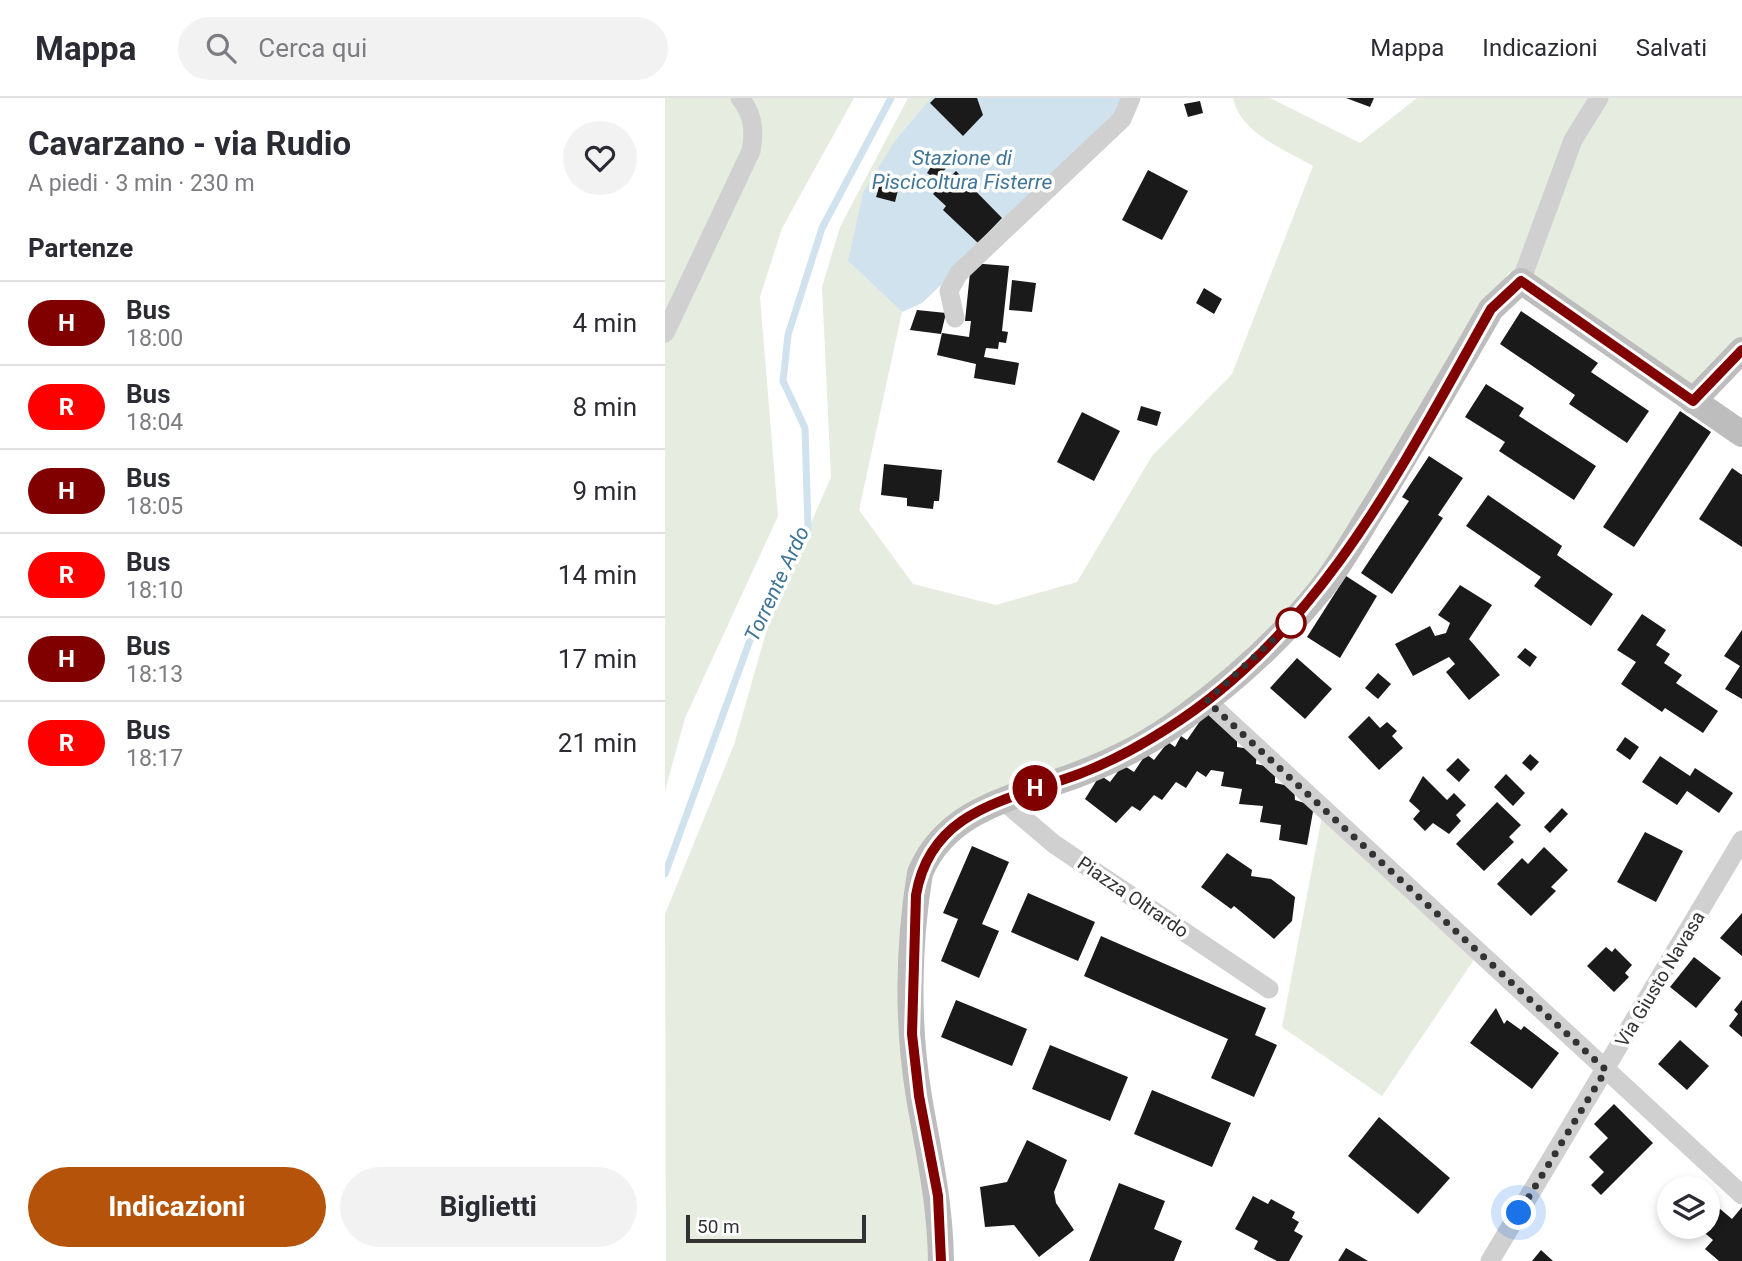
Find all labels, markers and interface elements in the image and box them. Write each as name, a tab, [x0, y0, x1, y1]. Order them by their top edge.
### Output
search box	[178, 17, 668, 80]
text: Mappa	[35, 29, 136, 68]
icon: search	[202, 29, 240, 67]
text: Cerca qui	[258, 33, 367, 63]
text: Mappa	[1370, 34, 1444, 62]
text: Indicazioni	[1482, 34, 1598, 62]
text: Salvati	[1636, 34, 1707, 62]
button: heart	[563, 121, 637, 195]
text: Cavarzano - via Rudio	[28, 124, 351, 163]
water label: Stazione di Piscicoltura Fisterre	[872, 146, 1052, 194]
text: A piedi · 3 min · 230 m	[28, 170, 255, 197]
text: Partenze	[28, 233, 133, 263]
text: Bus	[126, 295, 171, 325]
text: 4 min	[572, 308, 637, 338]
text: H	[58, 309, 75, 337]
text: 18:00	[126, 325, 183, 352]
text: Bus	[126, 379, 171, 409]
text: 8 min	[572, 392, 637, 422]
text: R	[59, 393, 74, 421]
text: 18:04	[126, 409, 183, 436]
text: Bus	[126, 463, 171, 493]
text: 9 min	[572, 476, 637, 506]
text: H	[58, 477, 75, 505]
text: 18:05	[126, 493, 183, 520]
water label: Torrente Ardo	[740, 523, 814, 645]
text: Bus	[126, 547, 171, 577]
text: 14 min	[558, 560, 637, 590]
text: R	[59, 561, 74, 589]
text: 18:10	[126, 577, 183, 604]
unlabelled marker	[1276, 608, 1306, 638]
text: Bus	[126, 631, 171, 661]
text: 17 min	[558, 644, 637, 674]
text: H	[58, 645, 75, 673]
text: 18:13	[126, 661, 183, 688]
text: Bus	[126, 715, 171, 745]
text: 21 min	[558, 728, 637, 758]
text: R	[59, 729, 74, 757]
text: 18:17	[126, 745, 183, 772]
line badge: H	[1012, 765, 1058, 811]
text: H	[1027, 774, 1043, 802]
street label: Piazza Oltrardo	[1073, 851, 1193, 943]
street label: Via Giusto Navasa	[1610, 907, 1710, 1051]
button: Indicazioni	[28, 1167, 326, 1247]
button: Biglietti	[340, 1167, 637, 1247]
map controls	[1657, 1176, 1720, 1239]
button: layers	[1657, 1176, 1720, 1239]
your location	[1501, 1195, 1536, 1230]
scale bar	[686, 1212, 866, 1244]
text: 50 m	[697, 1215, 740, 1238]

